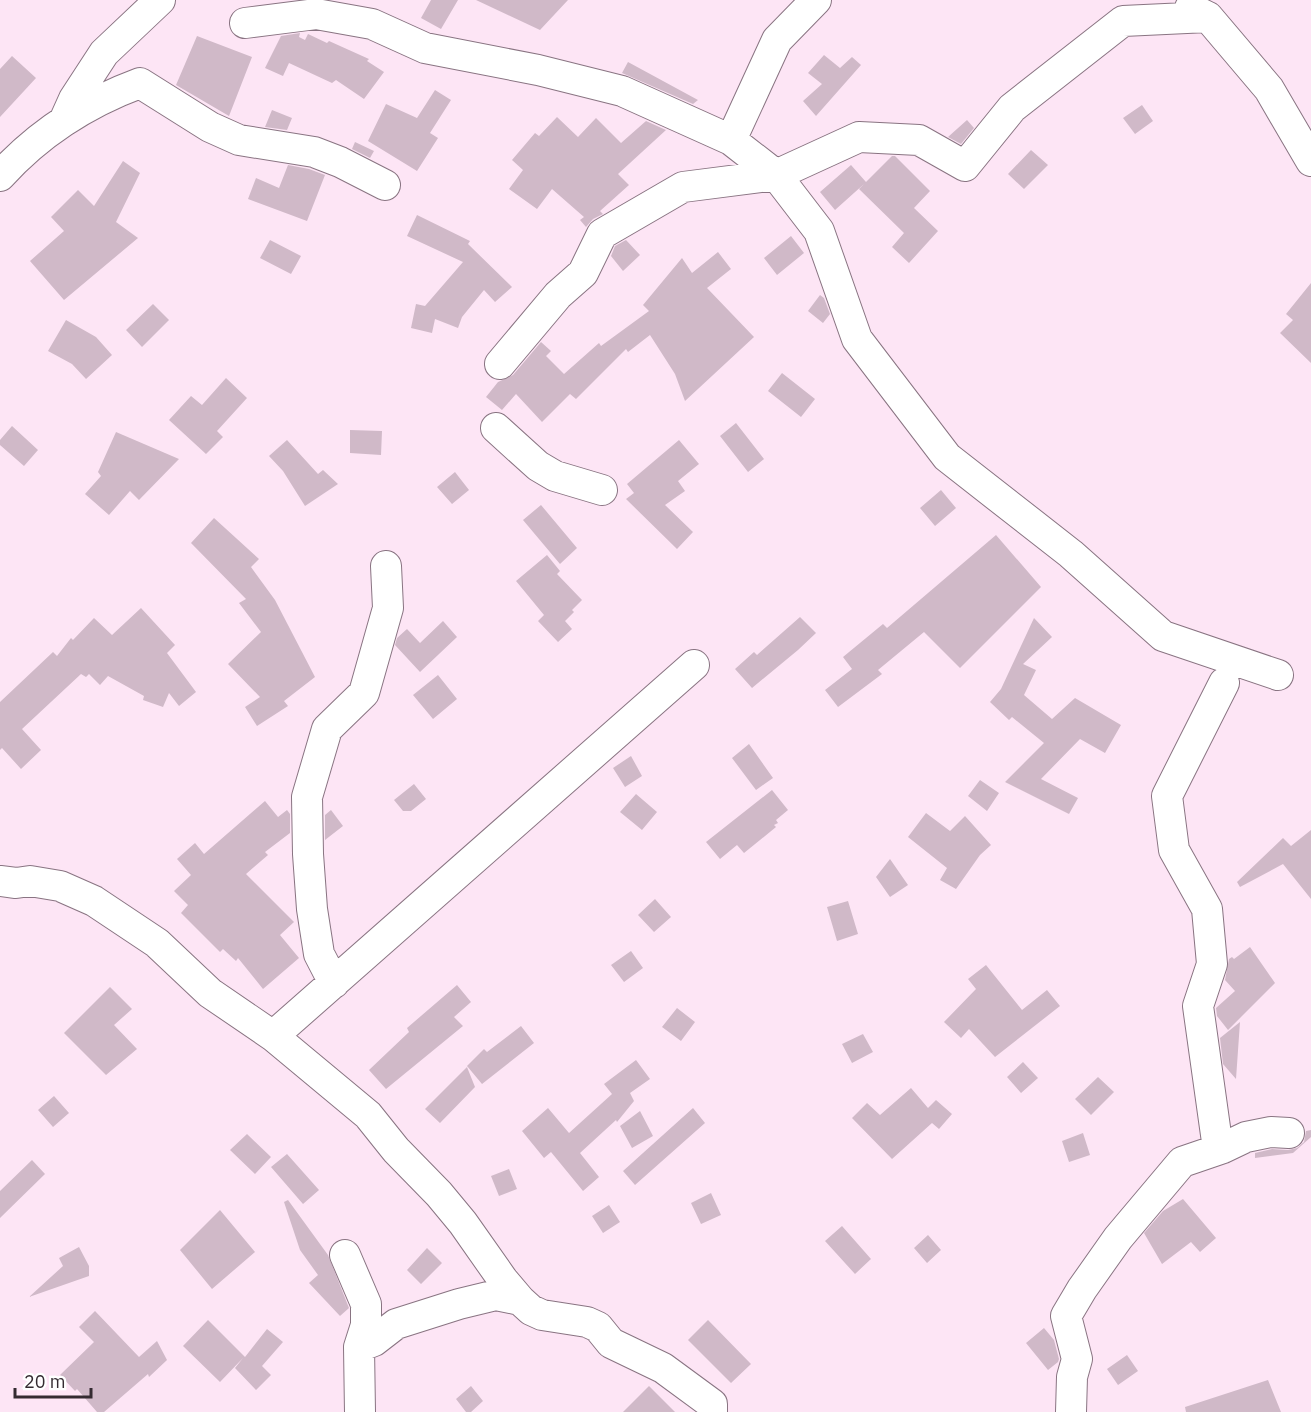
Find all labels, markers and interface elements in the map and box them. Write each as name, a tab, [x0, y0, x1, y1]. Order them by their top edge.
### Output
scale bar	[15, 1361, 92, 1399]
text: 20 m	[24, 1370, 66, 1393]

